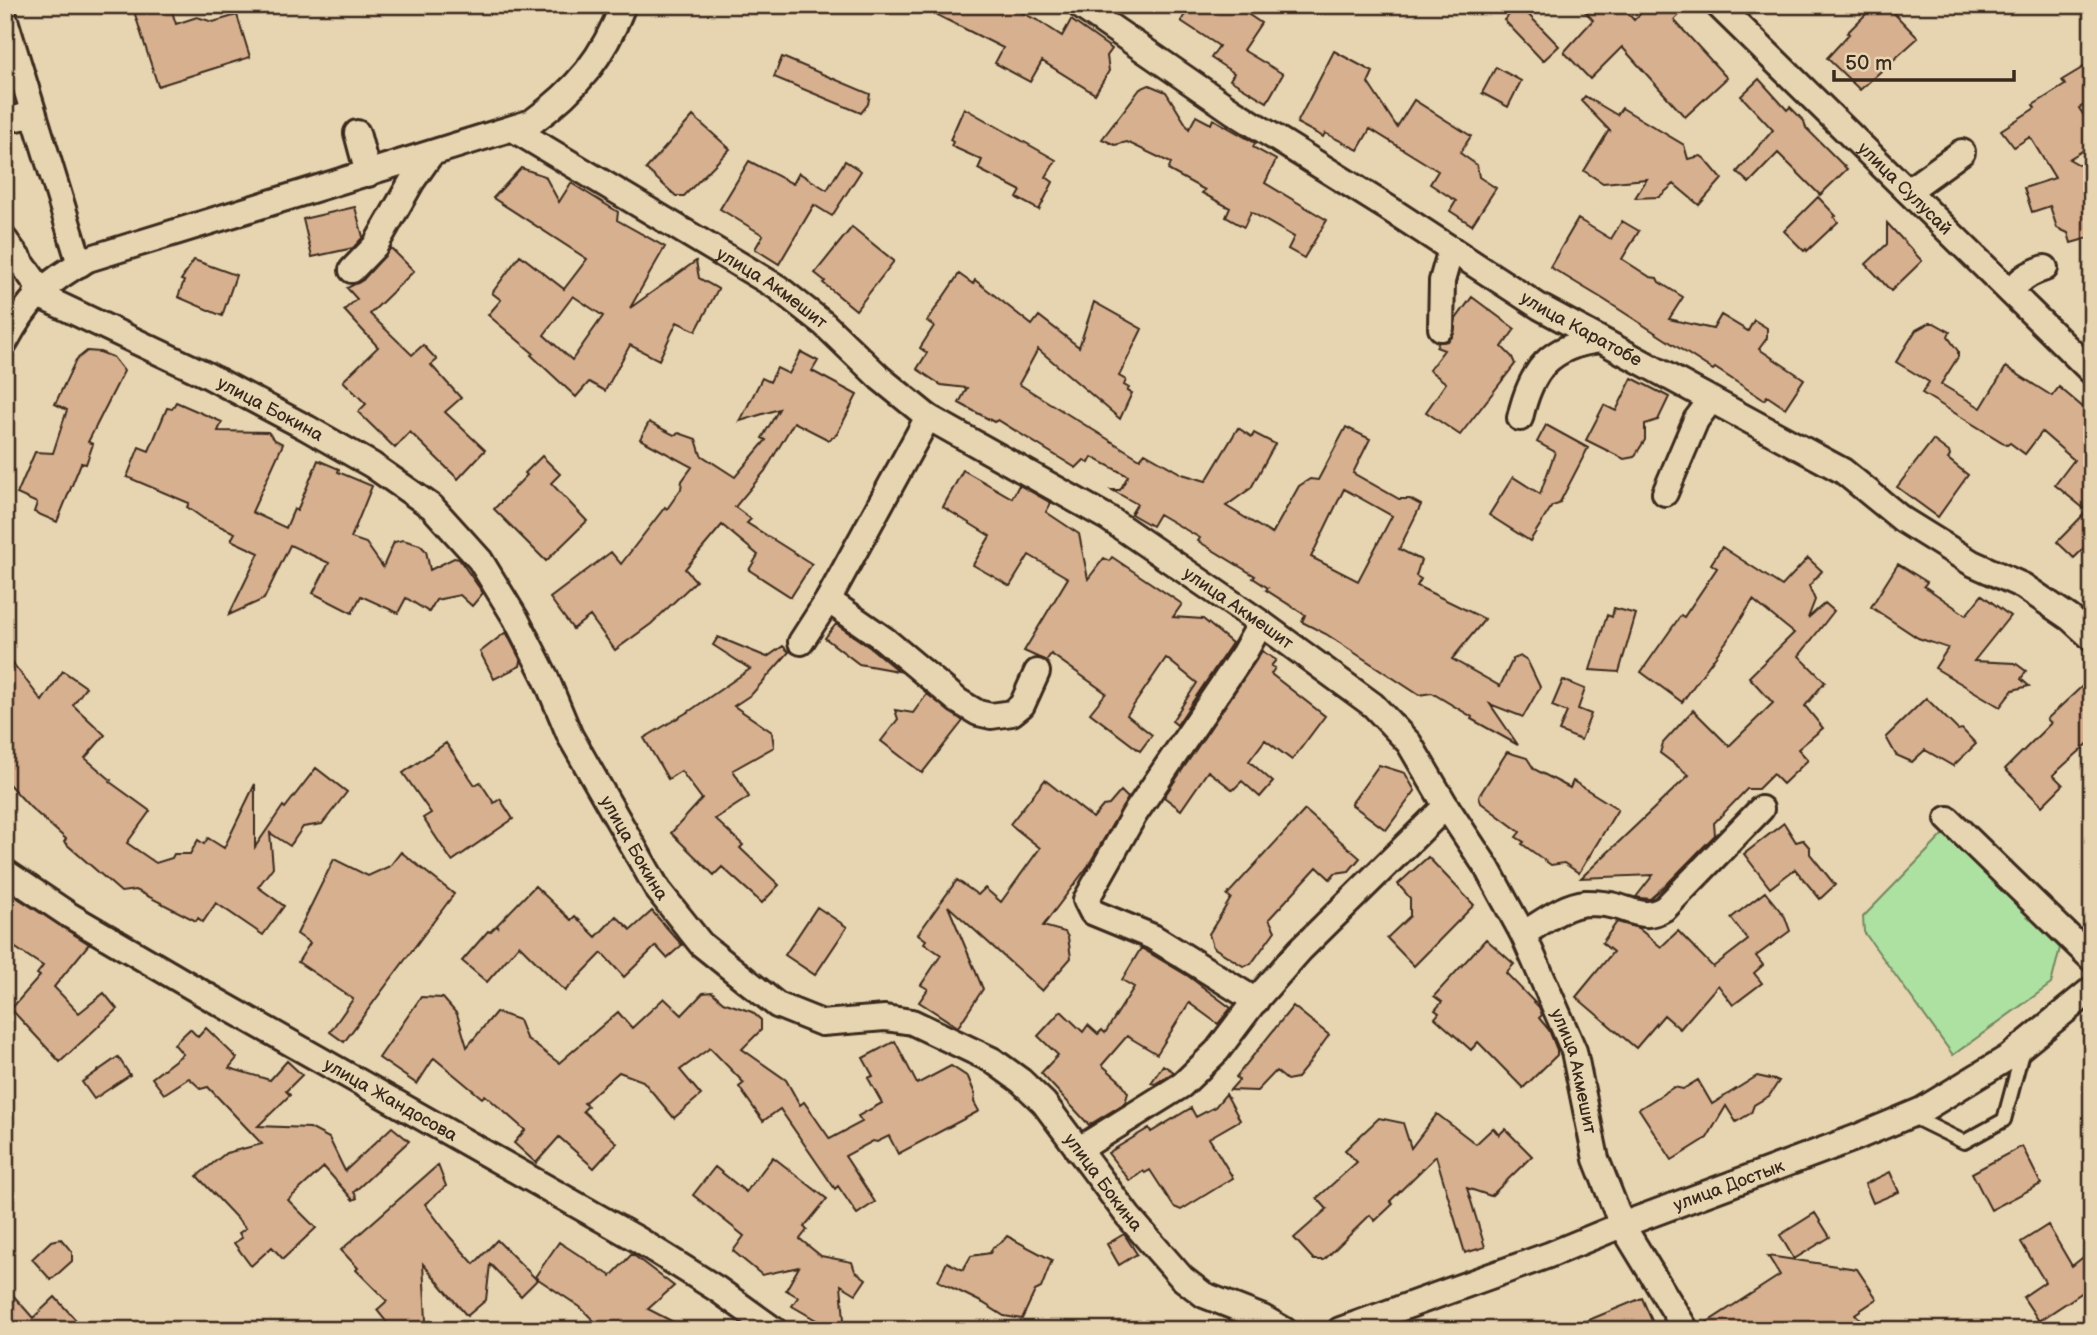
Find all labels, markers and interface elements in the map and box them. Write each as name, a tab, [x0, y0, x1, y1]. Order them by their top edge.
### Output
scale bar	[1834, 38, 2015, 82]
text: 50 m	[1845, 51, 1892, 76]
street label: улица Сулусай	[1853, 138, 1956, 240]
street label: улица Акмешит	[713, 243, 832, 334]
street label: улица Каратобе	[1517, 287, 1645, 371]
street label: улица Бокина	[214, 372, 327, 446]
street label: улица Акмешит	[1179, 563, 1298, 654]
street label: улица Бокина	[595, 792, 672, 905]
street label: улица Акмешит	[1546, 1006, 1601, 1136]
street label: улица Жандосова	[320, 1054, 461, 1146]
street label: улица Бокина	[1059, 1130, 1147, 1236]
street label: улица Достык	[1671, 1155, 1788, 1216]

